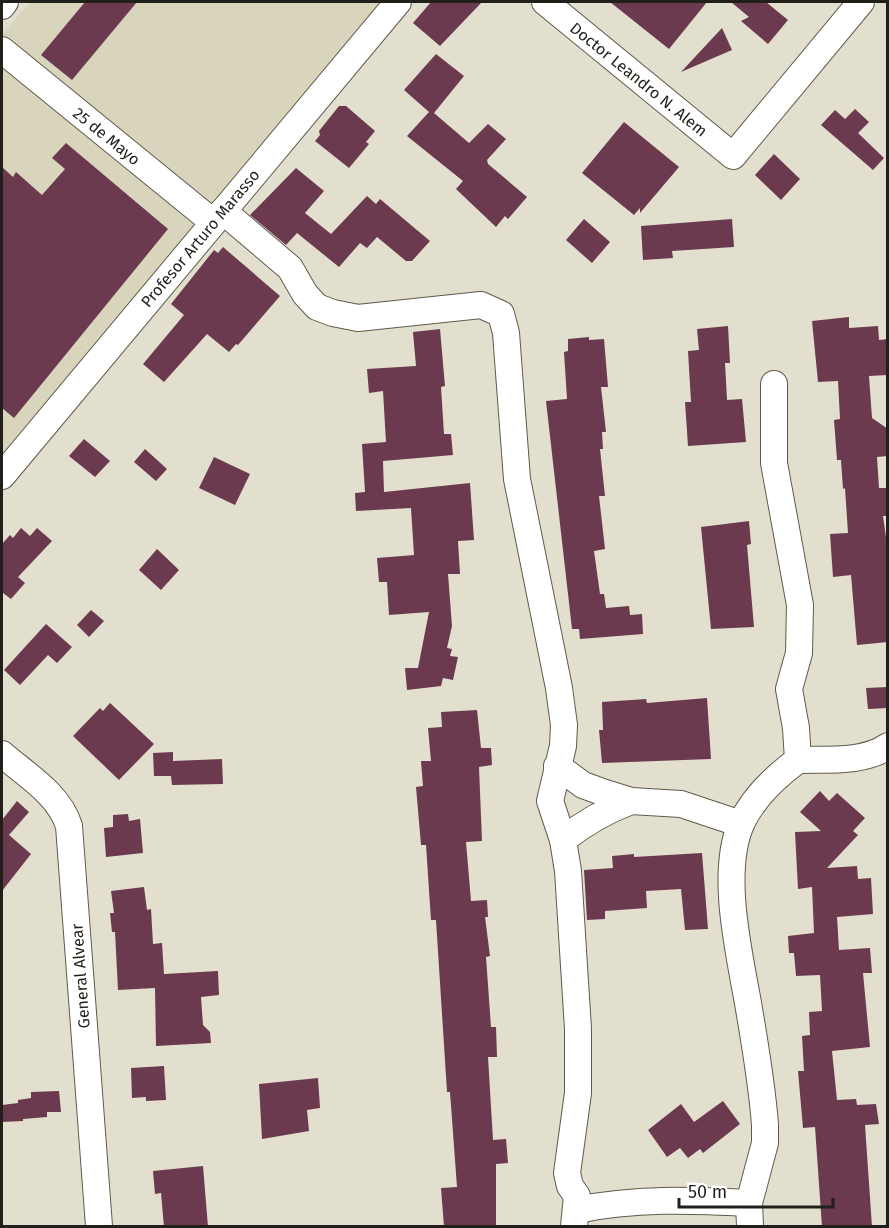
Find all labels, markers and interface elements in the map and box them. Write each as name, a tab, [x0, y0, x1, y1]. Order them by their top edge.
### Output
street label: Doctor Leandro N. Alem	[566, 18, 711, 141]
street label: 25 de Mayo	[69, 104, 144, 169]
street label: Profesor Arturo Marasso	[137, 165, 264, 311]
street label: General Alvear	[67, 922, 94, 1029]
scale bar	[679, 1171, 834, 1209]
text: 50 m	[688, 1181, 727, 1203]

